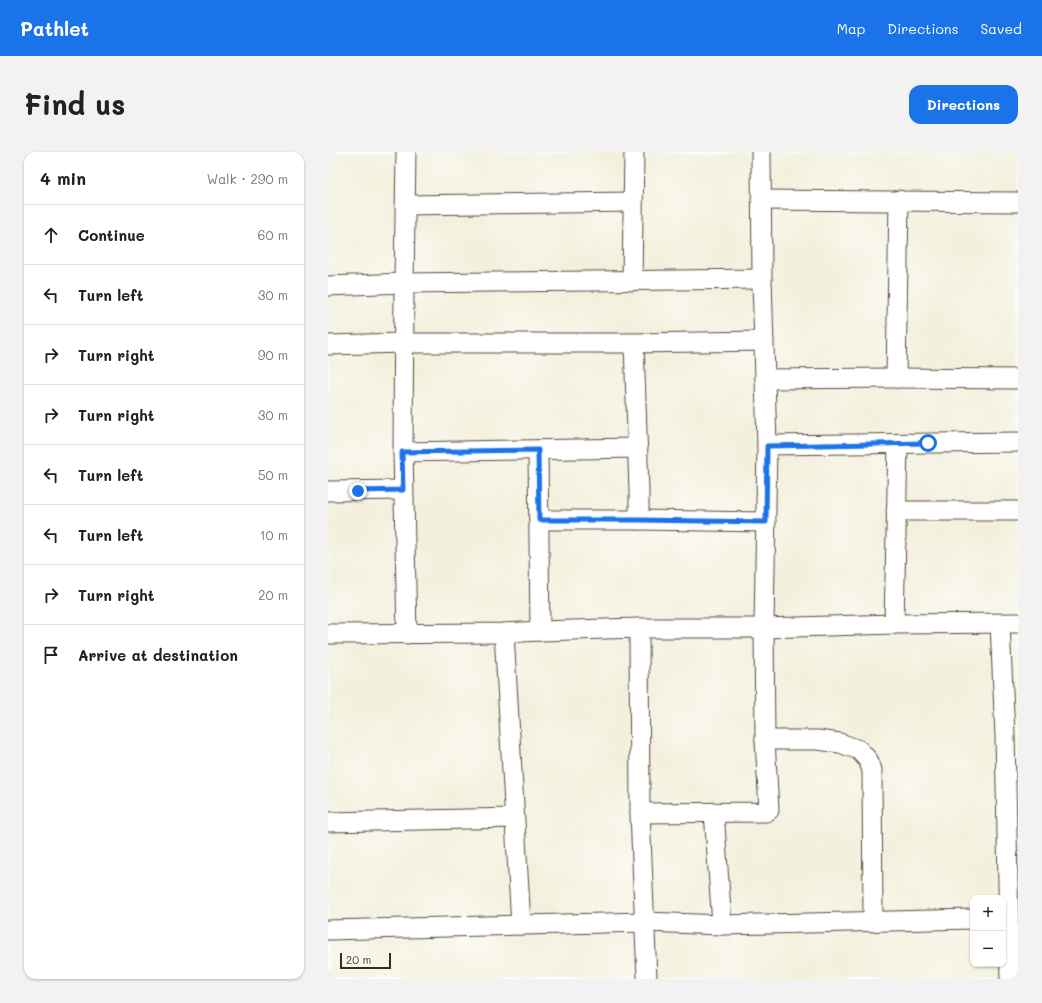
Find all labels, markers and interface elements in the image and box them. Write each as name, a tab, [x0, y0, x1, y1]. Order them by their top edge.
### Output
text: Pathlet	[20, 16, 89, 41]
text: Map	[837, 19, 865, 38]
text: Directions	[887, 19, 958, 38]
text: Saved	[980, 19, 1022, 38]
button: Directions	[909, 85, 1018, 124]
text: Find us	[24, 86, 125, 122]
text: 4 min	[40, 167, 86, 189]
text: Walk · 290 m	[207, 170, 288, 187]
icon: ahead	[40, 224, 62, 246]
text: Continue	[78, 225, 145, 245]
text: 60 m	[258, 226, 288, 243]
icon: left	[40, 284, 62, 306]
text: Turn left	[78, 285, 143, 305]
text: 30 m	[258, 286, 288, 303]
icon: right	[40, 344, 62, 366]
text: Turn right	[78, 345, 155, 365]
text: 90 m	[258, 346, 288, 363]
icon: right	[40, 404, 62, 426]
text: Turn right	[78, 405, 155, 425]
text: 30 m	[258, 406, 288, 423]
route start	[919, 434, 937, 452]
icon: left	[40, 464, 62, 486]
text: Turn left	[78, 465, 143, 485]
text: 50 m	[258, 466, 288, 483]
route end	[349, 482, 367, 500]
icon: left	[40, 524, 62, 546]
text: Turn left	[78, 525, 143, 545]
text: 10 m	[260, 526, 288, 543]
icon: right	[40, 584, 62, 606]
text: Turn right	[78, 585, 155, 605]
text: 20 m	[258, 586, 288, 603]
icon: arrive	[40, 644, 62, 666]
text: Arrive at destination	[78, 645, 238, 665]
map controls	[970, 895, 1006, 967]
button: +	[970, 895, 1006, 931]
button: −	[970, 931, 1006, 967]
scale bar	[340, 951, 391, 970]
text: 20 m	[346, 952, 371, 967]

